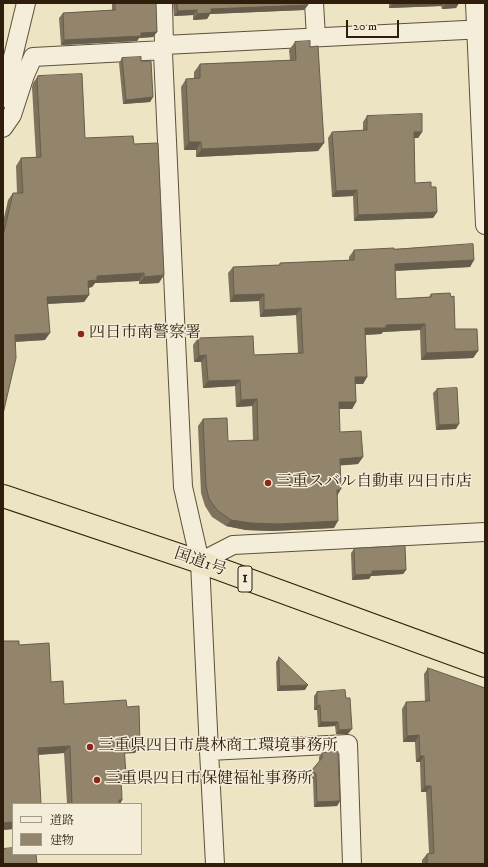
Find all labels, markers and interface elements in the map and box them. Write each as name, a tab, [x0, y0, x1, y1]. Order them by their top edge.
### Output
scale bar	[348, 12, 401, 38]
text: 20 m	[353, 19, 377, 34]
place label: 四日市南警察署	[89, 324, 201, 344]
marker: 四日市南警察署	[76, 329, 86, 339]
place label: 三重スバル自動車 四日市店	[276, 473, 471, 493]
marker: 三重スバル自動車 四日市店	[263, 478, 273, 488]
street label: 国道1号	[171, 545, 229, 581]
road number: 1	[238, 566, 252, 592]
place label: 三重県四日市農林商工環境事務所	[98, 737, 338, 757]
marker: 三重県四日市農林商工環境事務所	[85, 742, 95, 752]
place label: 三重県四日市保健福祉事務所	[105, 770, 313, 790]
marker: 三重県四日市保健福祉事務所	[92, 775, 102, 785]
legend	[12, 803, 142, 855]
text: 道路	[50, 813, 74, 828]
text: 建物	[50, 833, 74, 848]

